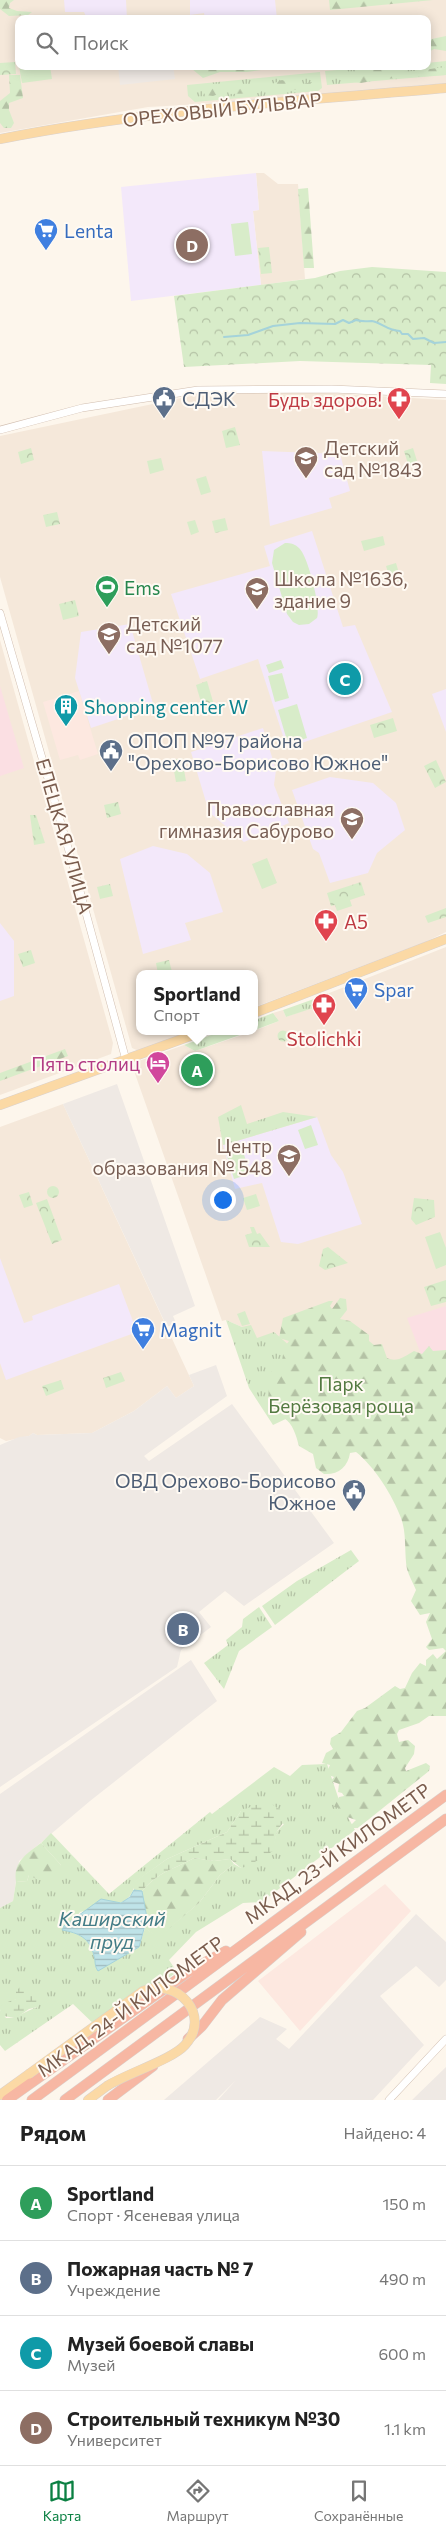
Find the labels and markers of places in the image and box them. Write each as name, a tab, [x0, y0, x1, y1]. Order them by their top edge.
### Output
supermarket icon: Lenta	[33, 217, 59, 251]
place label: Lenta	[64, 219, 114, 242]
pin: D	[176, 226, 208, 264]
public building icon: СДЭК	[151, 385, 177, 419]
pharmacy icon: Будь здоров!	[386, 386, 412, 420]
place label: СДЭК	[182, 387, 236, 410]
place label: Будь здоров!	[268, 388, 382, 411]
place label: Детский сад №1843	[324, 436, 422, 481]
school or university icon: Детский сад №1843	[293, 445, 319, 479]
place label: Школа №1636, здание 9	[274, 567, 408, 612]
sports icon: Ems	[94, 574, 120, 608]
place label: Ems	[124, 576, 161, 599]
school or university icon: Школа №1636, здание 9	[244, 576, 270, 610]
place label: Детский сад №1077	[126, 612, 223, 657]
school or university icon: Детский сад №1077	[96, 621, 122, 655]
pin: C	[329, 660, 361, 698]
building icon: Shopping center W	[53, 693, 79, 727]
place label: Shopping center W	[84, 695, 248, 718]
place label: ОПОП №97 района "Орехово-Борисово Южное"	[128, 729, 388, 774]
public building icon: ОПОП №97 района "Орехово-Борисово Южное"	[98, 738, 124, 772]
place label: Православная гимназия Сабурово	[159, 797, 334, 842]
school or university icon: Православная гимназия Сабурово	[339, 806, 365, 840]
pharmacy icon: A5	[313, 908, 339, 942]
place label: A5	[344, 910, 368, 933]
supermarket icon: Spar	[343, 976, 369, 1010]
place label: Spar	[374, 978, 414, 1001]
pharmacy icon: Stolichki	[311, 992, 337, 1026]
place label: Stolichki	[286, 1027, 362, 1050]
hotel icon: Пять столиц	[145, 1050, 171, 1084]
pin: A	[181, 1051, 213, 1089]
place label: Пять столиц	[31, 1052, 140, 1075]
place label: Центр образования № 548	[93, 1134, 272, 1179]
school or university icon: Центр образования № 548	[276, 1143, 302, 1177]
supermarket icon: Magnit	[130, 1316, 156, 1350]
place label: Magnit	[160, 1318, 222, 1341]
place label: ОВД Орехово-Борисово Южное	[115, 1469, 336, 1514]
public building icon: ОВД Орехово-Борисово Южное	[341, 1478, 367, 1512]
pin: B	[167, 1610, 199, 1648]

